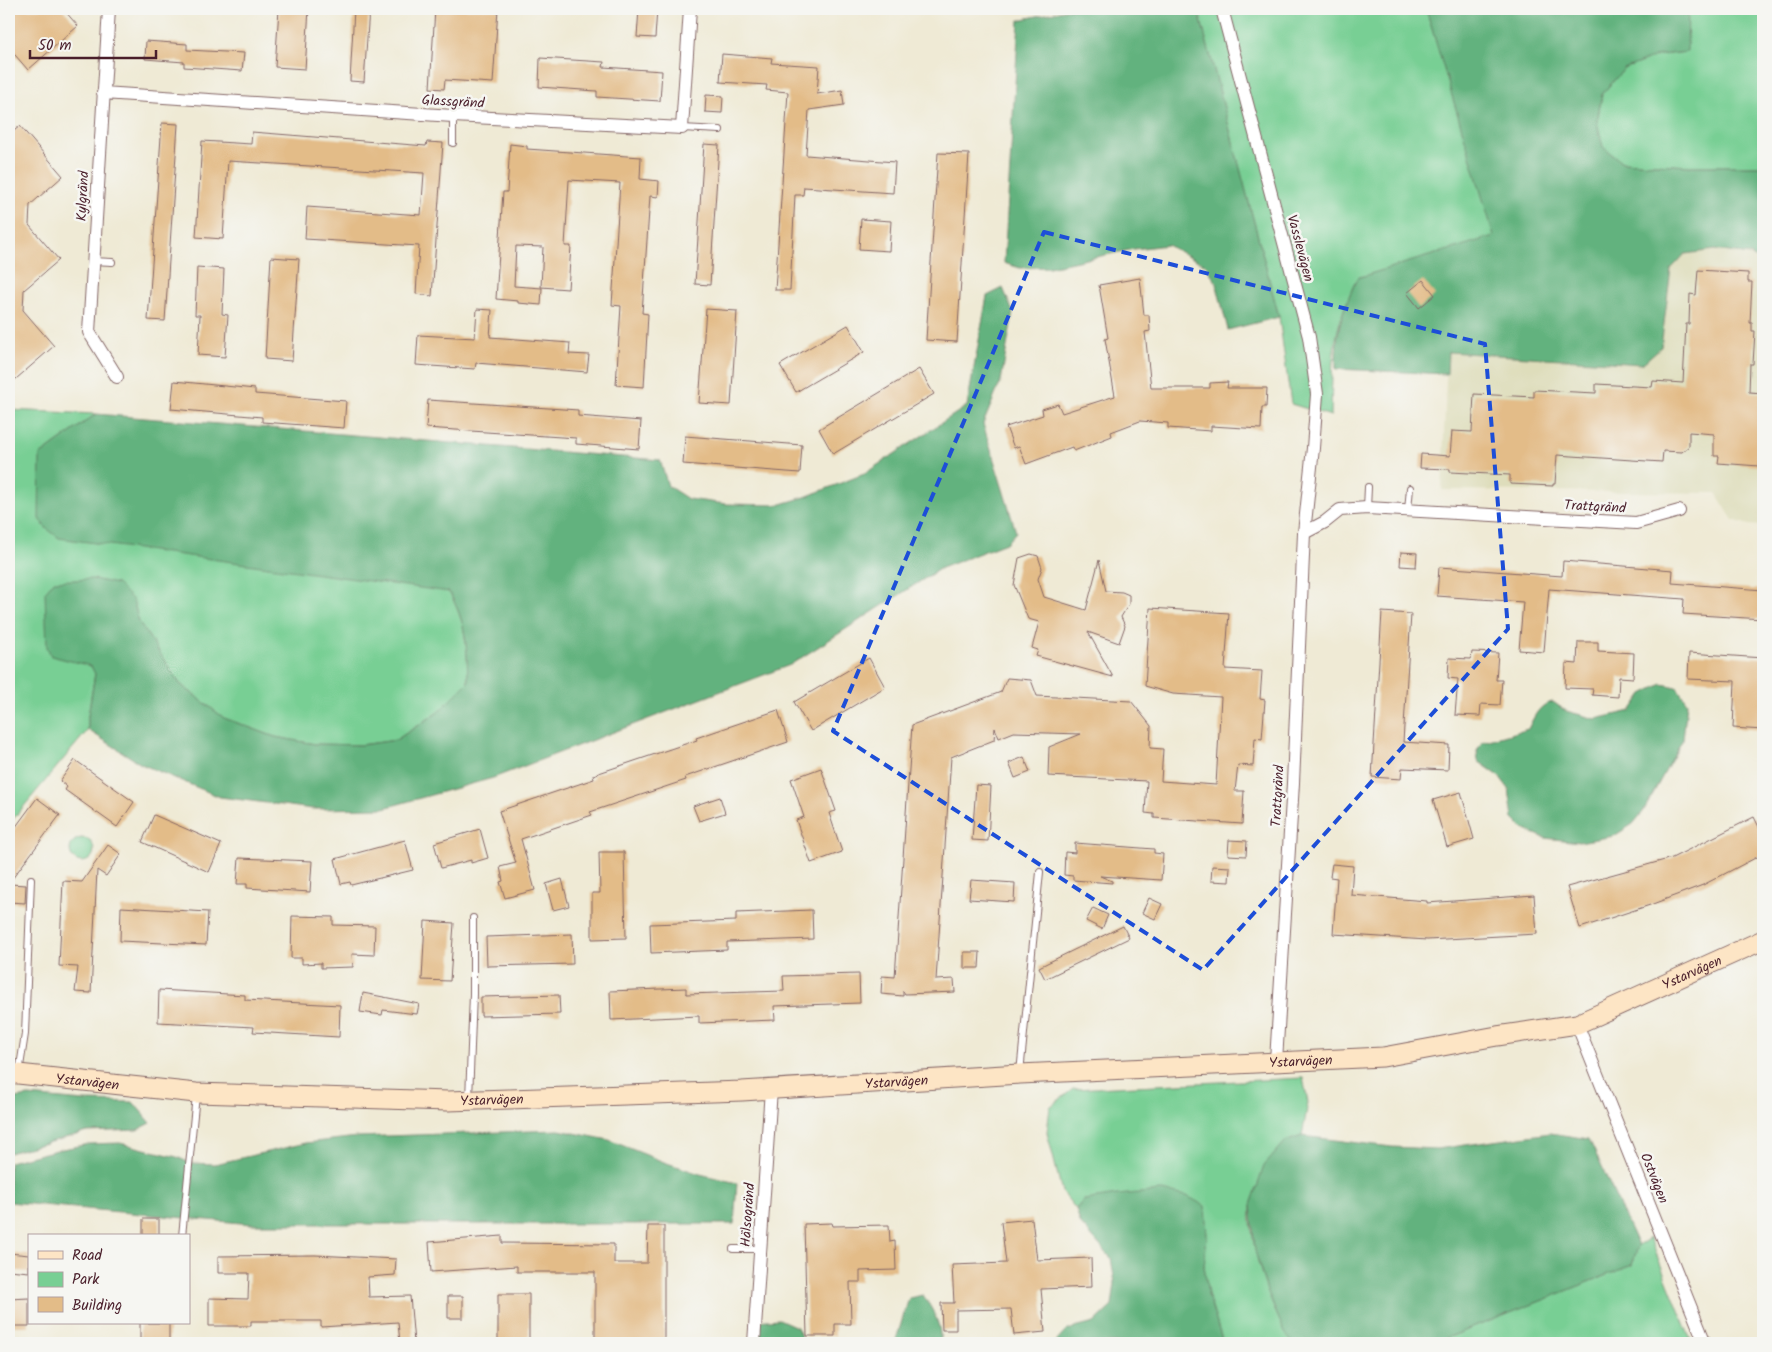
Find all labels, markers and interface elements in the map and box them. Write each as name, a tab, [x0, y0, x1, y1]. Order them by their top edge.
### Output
scale bar	[30, 28, 156, 60]
text: 50 m	[38, 34, 72, 58]
street label: Glassgränd	[421, 89, 486, 115]
street label: Kylgränd	[71, 169, 95, 222]
street label: Vasslevägen	[1281, 212, 1320, 284]
street label: Trattgränd	[1563, 494, 1627, 520]
street label: Trattgränd	[1265, 764, 1291, 828]
street label: Ystarvägen	[1659, 950, 1726, 996]
street label: Ystarvägen	[1269, 1049, 1333, 1074]
street label: Ystarvägen	[55, 1068, 120, 1097]
street label: Ystarvägen	[864, 1070, 929, 1095]
street label: Ystarvägen	[460, 1088, 524, 1113]
street label: Ostvägen	[1634, 1150, 1674, 1207]
street label: Hälsogränd	[735, 1181, 761, 1248]
legend	[28, 1234, 190, 1324]
text: Road	[72, 1244, 103, 1268]
text: Park	[72, 1268, 100, 1292]
text: Building	[72, 1294, 122, 1318]

